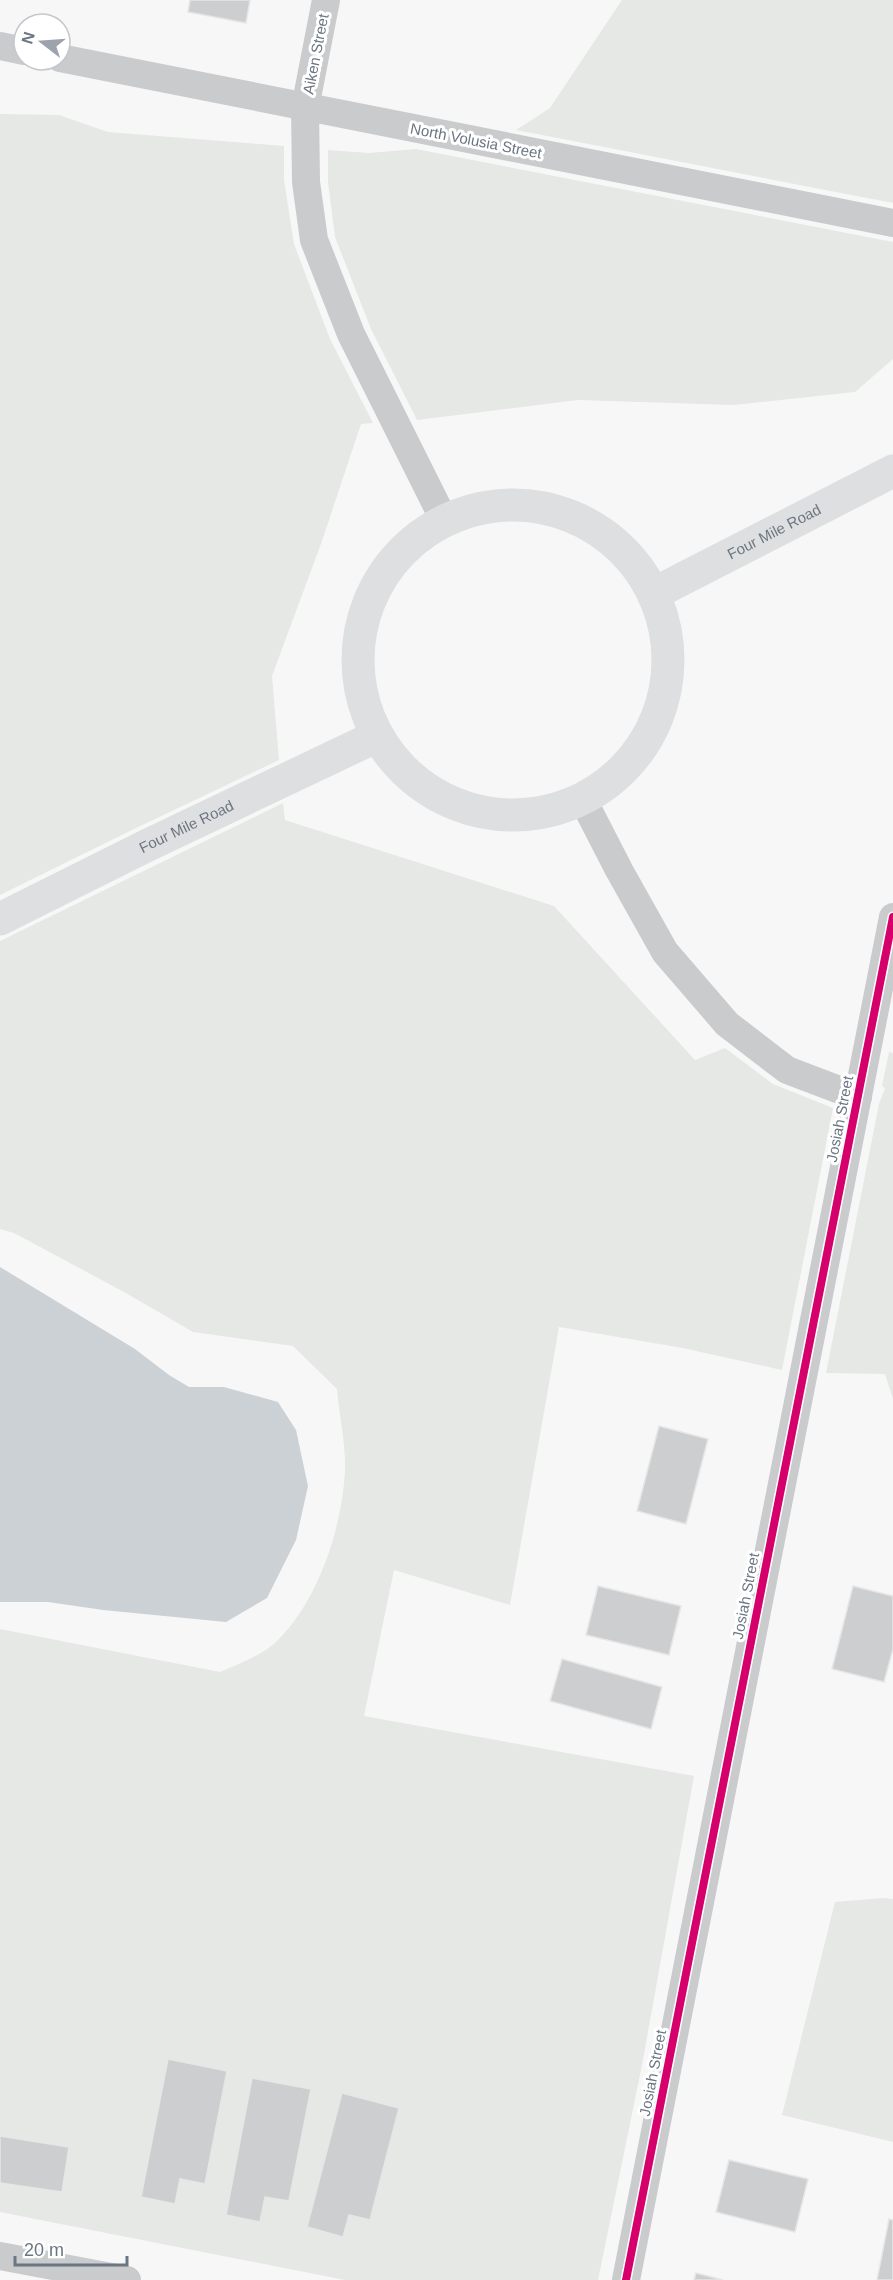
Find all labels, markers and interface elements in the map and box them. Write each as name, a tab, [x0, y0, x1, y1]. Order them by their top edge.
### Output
street label: Aiken Street	[299, 11, 332, 96]
north arrow	[12, 12, 72, 72]
text: N	[18, 30, 38, 46]
street label: North Volusia Street	[409, 119, 544, 162]
street label: Four Mile Road	[724, 500, 824, 562]
street label: Four Mile Road	[136, 797, 236, 856]
street label: Josiah Street	[823, 1073, 856, 1163]
street label: Josiah Street	[729, 1550, 762, 1640]
street label: Josiah Street	[636, 2027, 669, 2117]
scale bar	[15, 2229, 128, 2267]
text: 20 m	[24, 2240, 64, 2260]

